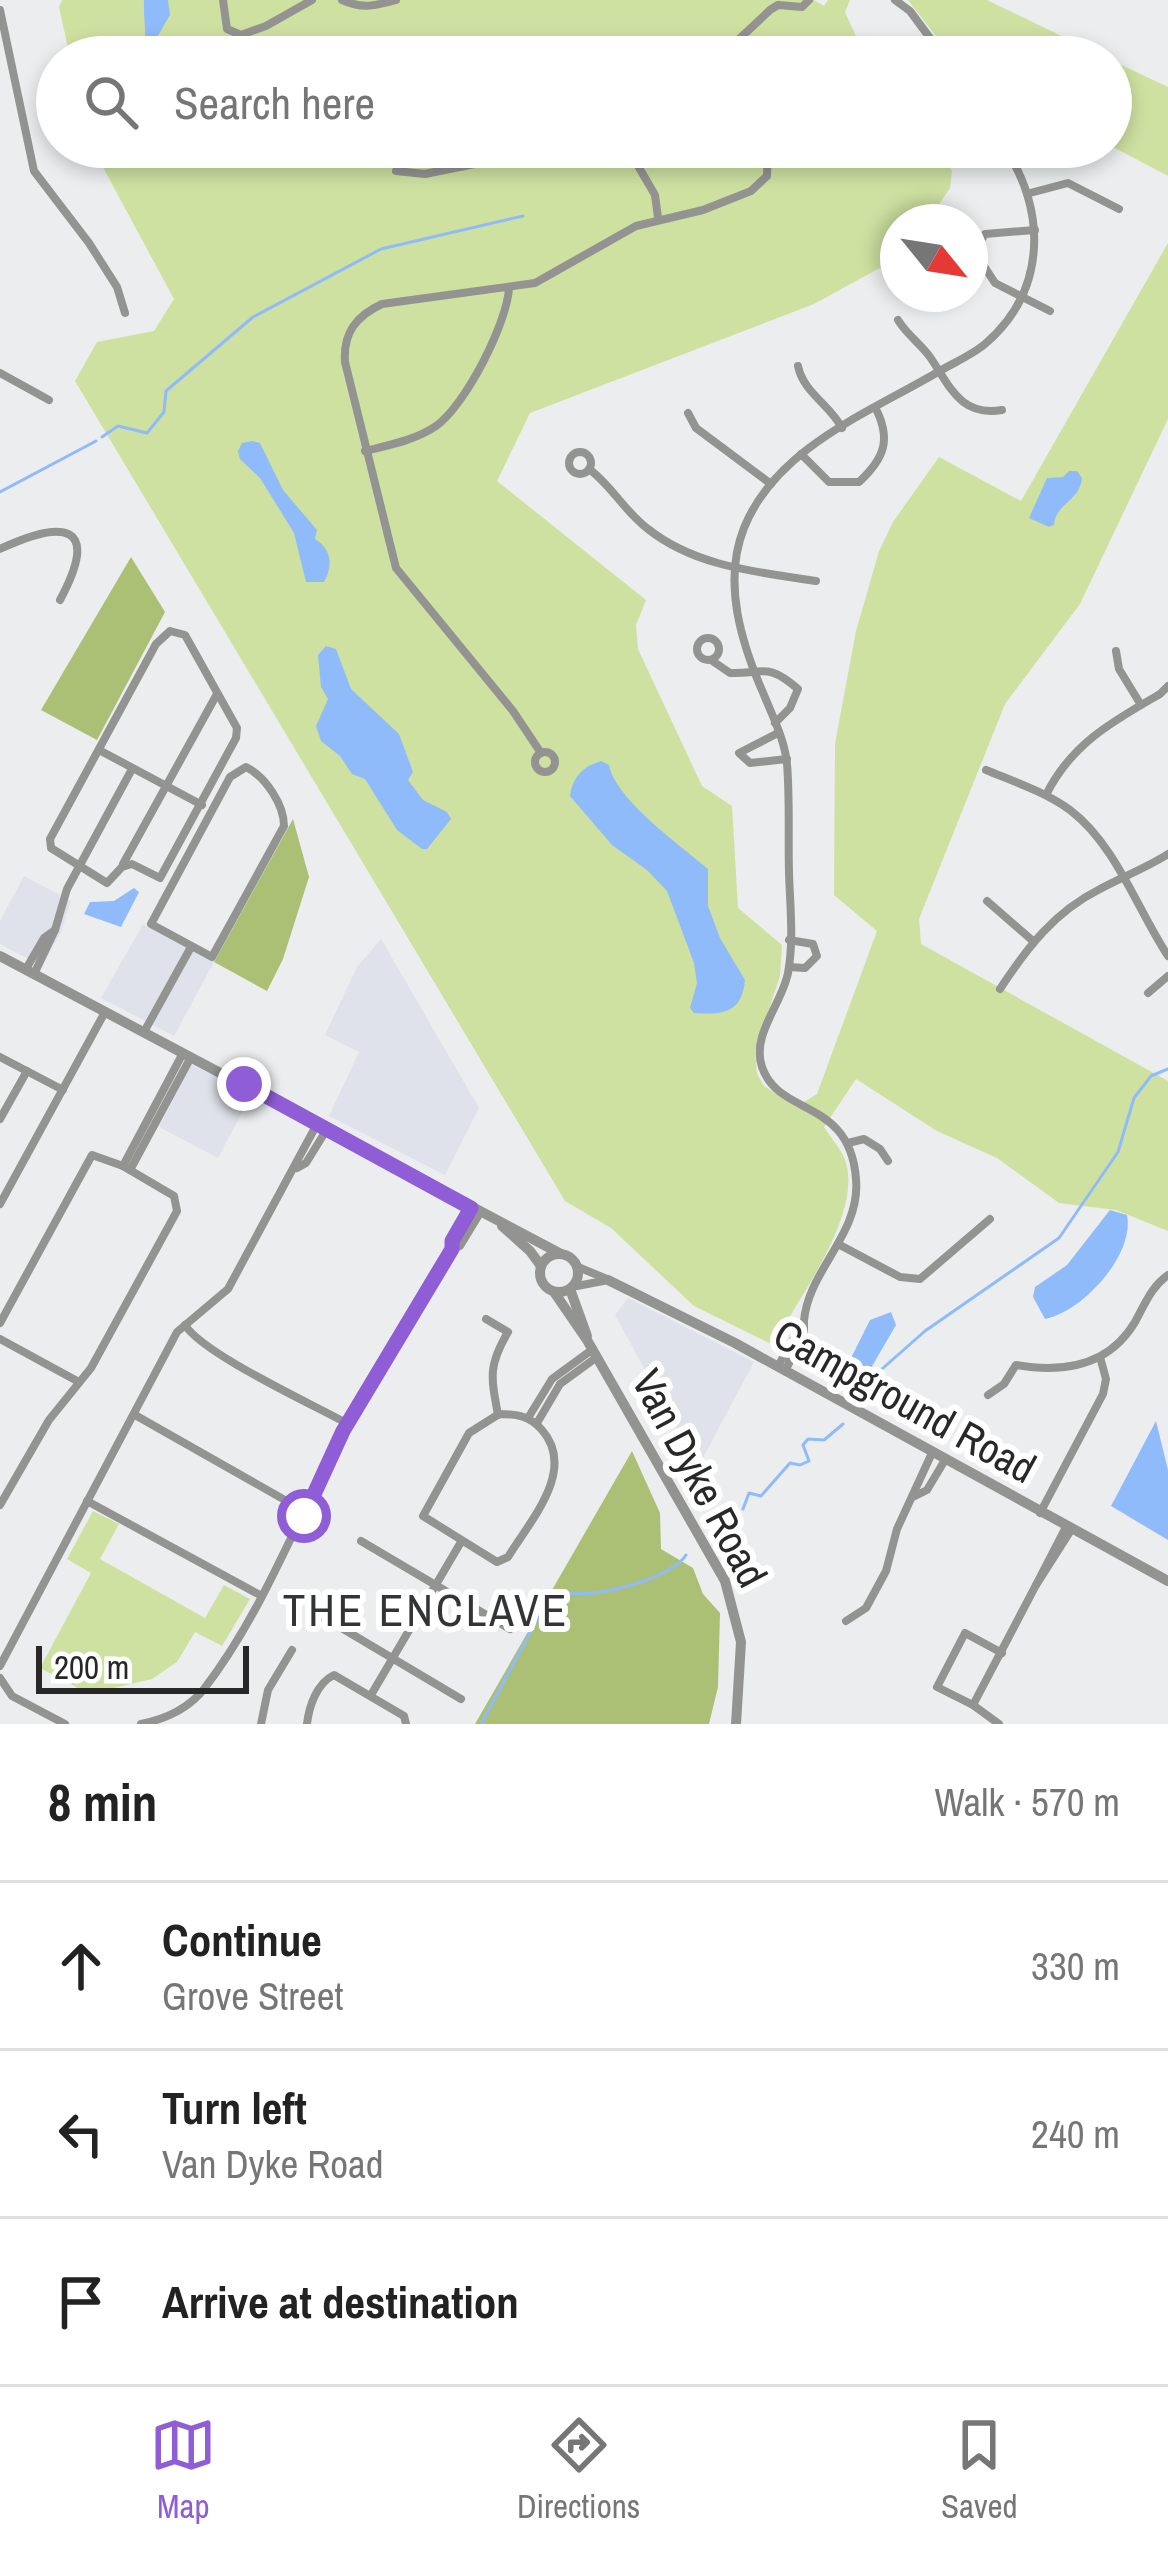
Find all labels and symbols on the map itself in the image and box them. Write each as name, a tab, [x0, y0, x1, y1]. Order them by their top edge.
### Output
north arrow	[880, 204, 988, 312]
route end	[217, 1057, 271, 1111]
street label: Campground Road	[764, 1306, 1046, 1496]
street label: Van Dyke Road	[619, 1359, 781, 1597]
route start	[277, 1489, 331, 1543]
district label: THE ENCLAVE	[283, 1579, 569, 1640]
scale bar	[36, 1640, 249, 1693]

